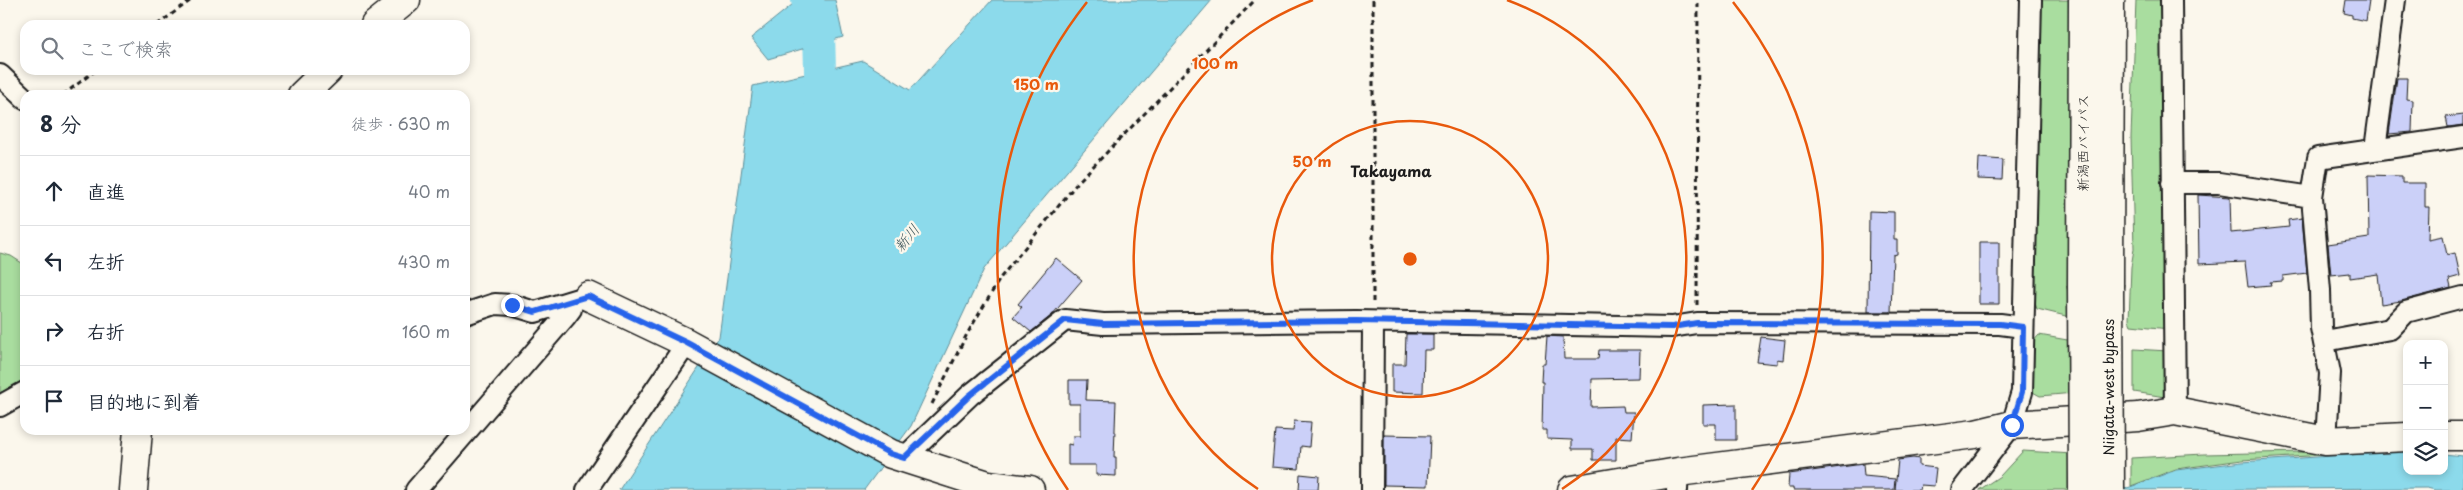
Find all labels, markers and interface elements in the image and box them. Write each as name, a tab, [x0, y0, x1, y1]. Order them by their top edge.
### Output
search box	[20, 20, 470, 75]
icon: search	[38, 34, 66, 62]
text: ここで検索	[78, 34, 173, 62]
text: 100 m	[1192, 51, 1238, 74]
text: 150 m	[1013, 72, 1059, 95]
street label: 新潟西バイパス	[2072, 94, 2093, 192]
text: 8 分	[40, 107, 81, 139]
text: 徒歩 · 630 m	[351, 111, 450, 135]
text: 50 m	[1293, 149, 1331, 172]
district label: Takayama	[1350, 159, 1432, 182]
icon: ahead	[40, 177, 68, 205]
text: 直進	[87, 177, 125, 205]
text: 40 m	[408, 179, 450, 203]
water label: 新川	[887, 218, 924, 256]
icon: left	[40, 247, 68, 275]
text: 左折	[87, 247, 125, 275]
text: 430 m	[398, 249, 450, 273]
centre of rings	[1401, 250, 1419, 268]
route end	[501, 294, 524, 317]
icon: right	[40, 317, 68, 345]
text: 右折	[87, 317, 125, 345]
street label: Niigata-west bypass	[2098, 318, 2119, 455]
text: 160 m	[402, 319, 450, 343]
map controls	[2403, 340, 2448, 475]
button: +	[2403, 340, 2448, 385]
button: −	[2403, 385, 2448, 430]
icon: arrive	[40, 387, 68, 415]
text: 目的地に到着	[87, 387, 201, 415]
route start	[2001, 414, 2024, 437]
button: layers	[2403, 430, 2448, 475]

